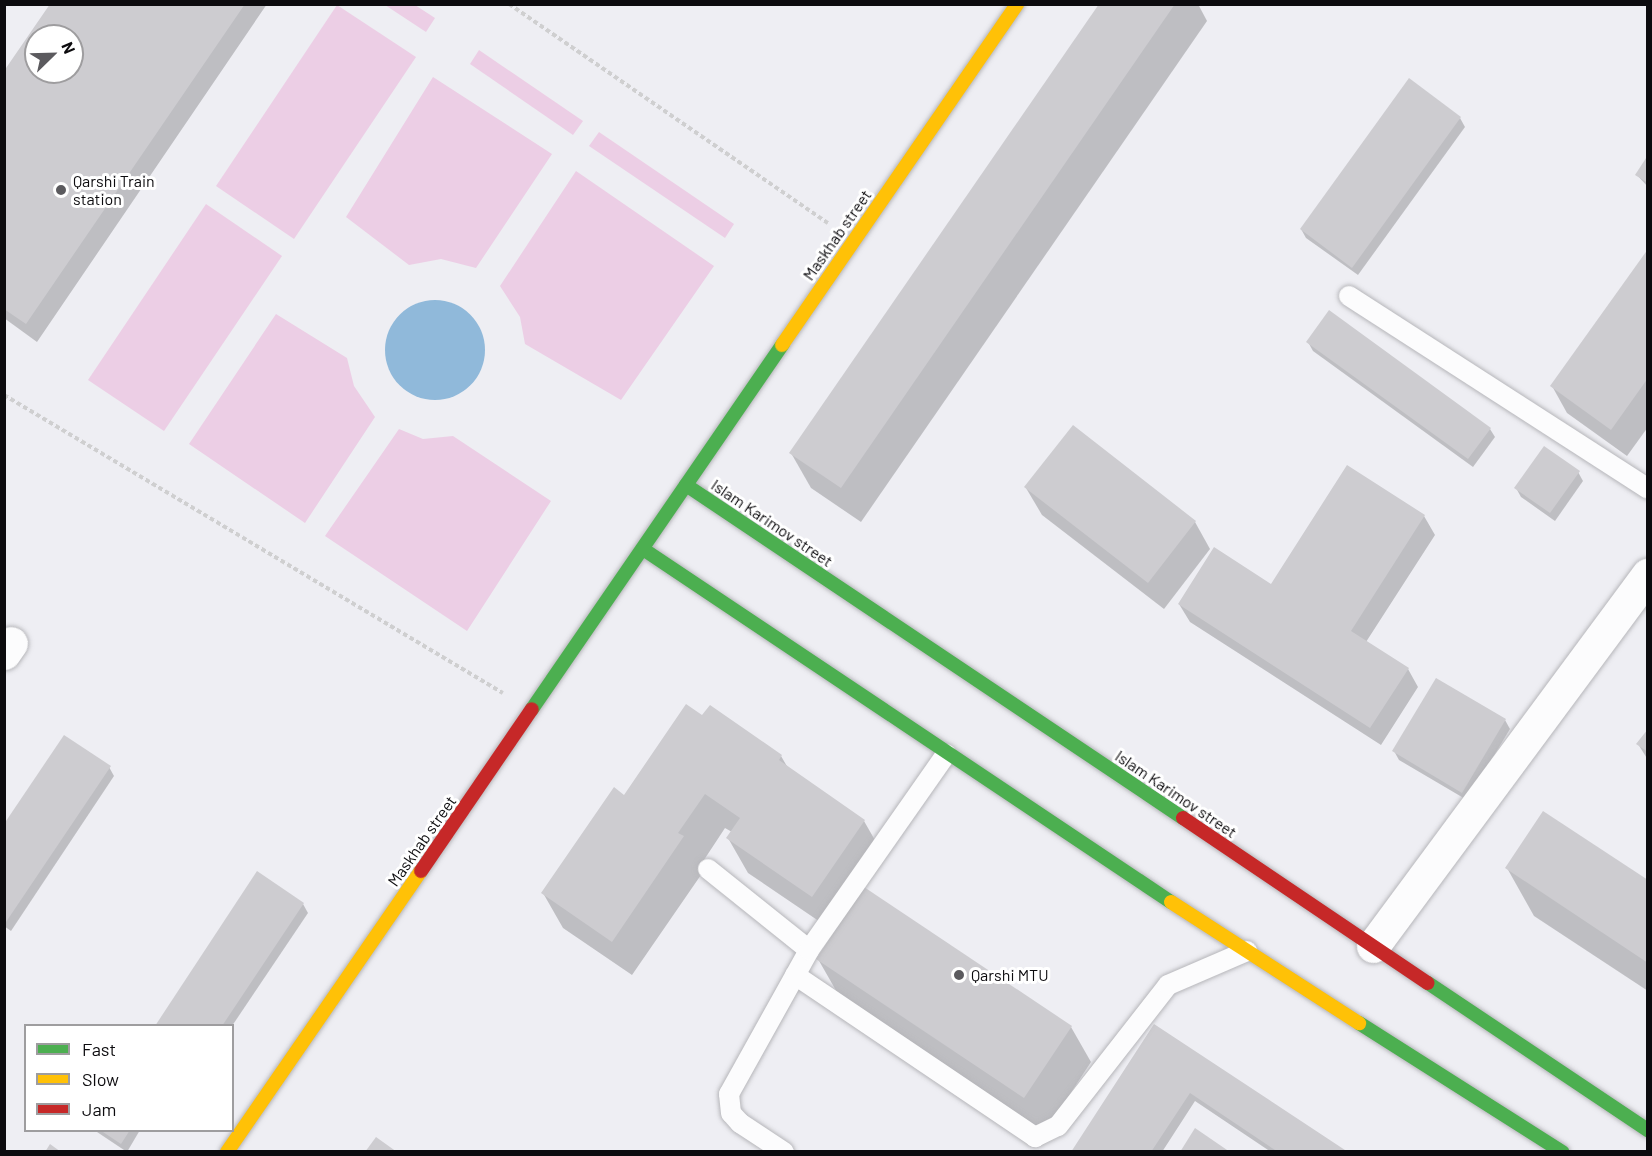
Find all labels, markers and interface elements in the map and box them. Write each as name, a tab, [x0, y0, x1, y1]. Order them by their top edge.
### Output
north arrow	[24, 24, 84, 84]
text: N	[58, 39, 80, 56]
place label: Qarshi Train station	[73, 171, 155, 209]
marker: Qarshi Train station	[54, 183, 68, 197]
street label: Maskhab street	[799, 186, 875, 284]
street label: Islam Karimov street	[708, 475, 836, 571]
street label: Islam Karimov street	[1112, 746, 1240, 842]
street label: Maskhab street	[384, 792, 460, 890]
place label: Qarshi MTU	[971, 965, 1049, 985]
marker: Qarshi MTU	[952, 968, 966, 982]
legend	[24, 1024, 234, 1132]
text: Fast	[82, 1038, 116, 1060]
text: Slow	[82, 1068, 119, 1090]
text: Jam	[82, 1098, 116, 1120]

